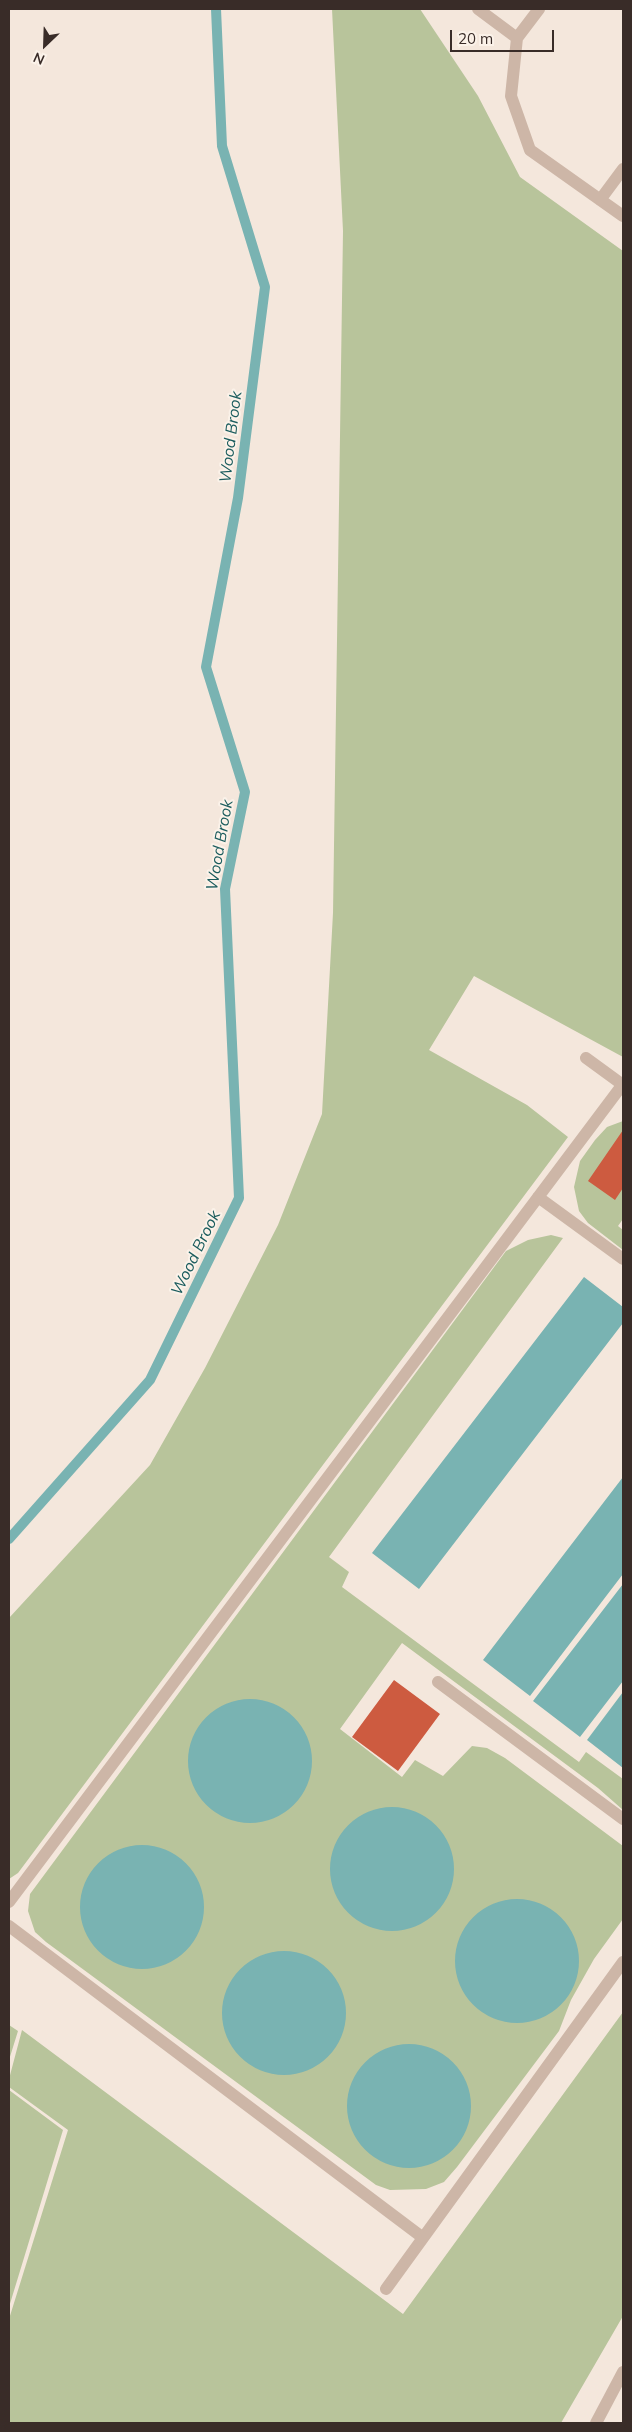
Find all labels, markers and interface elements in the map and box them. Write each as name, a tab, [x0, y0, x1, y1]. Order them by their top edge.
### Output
north arrow	[20, 20, 70, 70]
scale bar	[452, 20, 556, 52]
text: 20 m	[458, 29, 493, 48]
text: N	[30, 48, 47, 69]
water label: Wood Brook	[216, 390, 246, 484]
water label: Wood Brook	[203, 798, 237, 892]
water label: Wood Brook	[167, 1207, 225, 1299]

